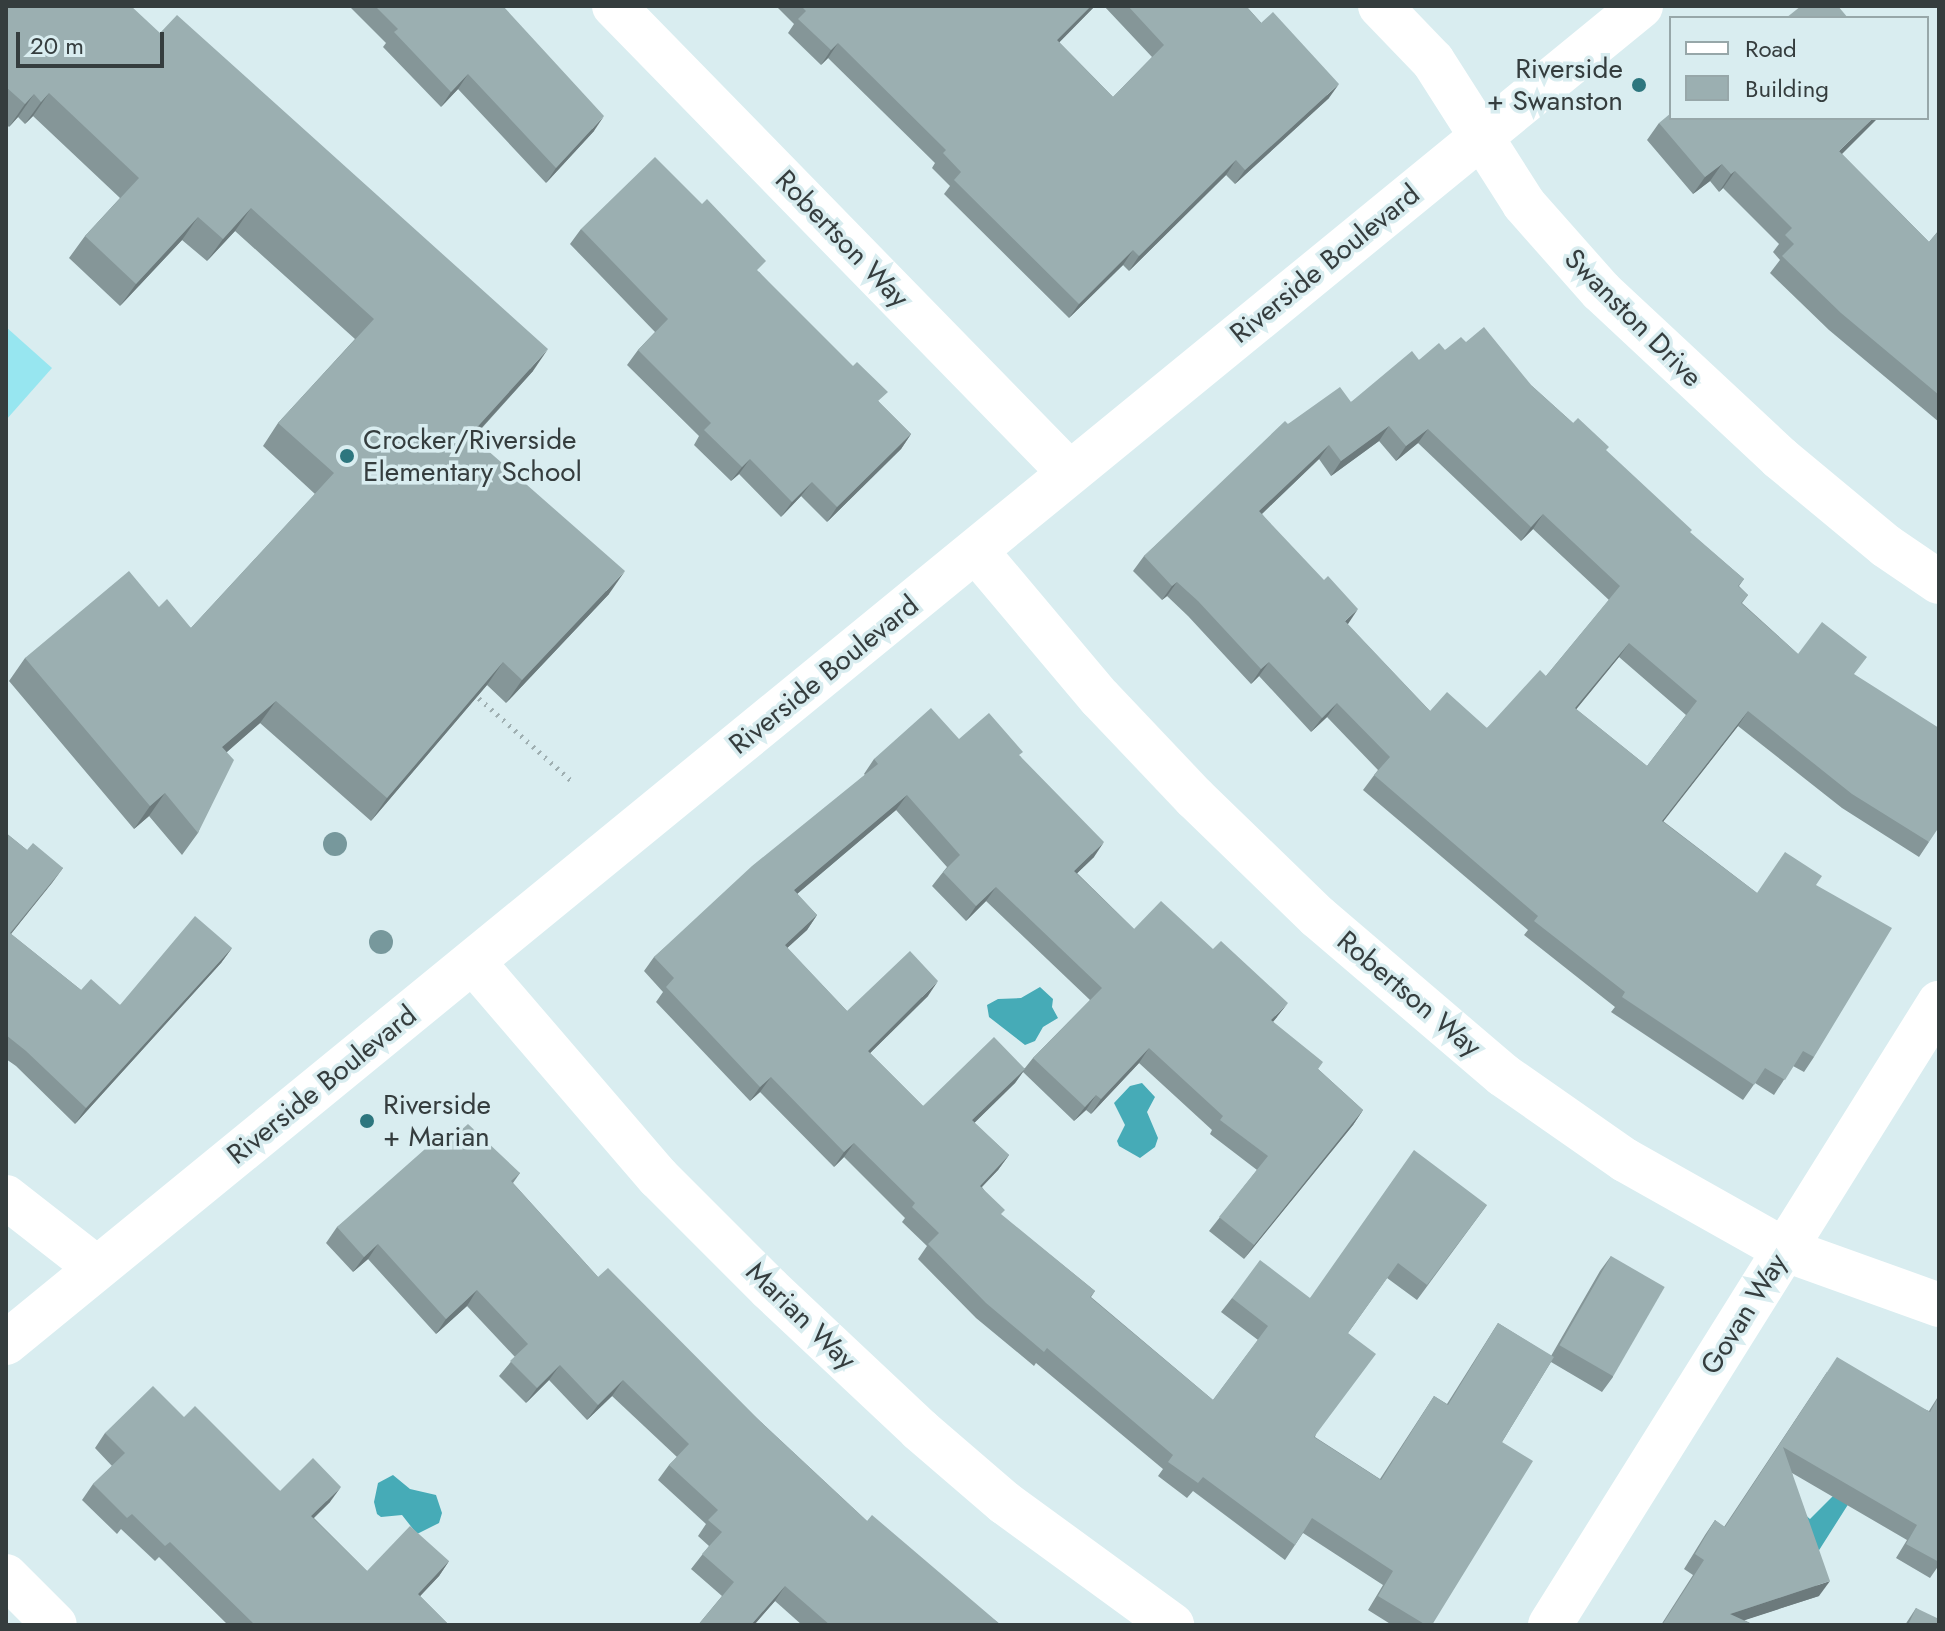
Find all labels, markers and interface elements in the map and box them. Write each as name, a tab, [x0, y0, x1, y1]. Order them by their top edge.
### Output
scale bar	[20, 16, 168, 66]
legend	[1669, 16, 1929, 120]
text: 20 m	[30, 28, 84, 63]
text: Road	[1745, 31, 1797, 66]
place label: Riverside + Swanston	[1487, 52, 1623, 118]
text: Building	[1745, 71, 1829, 106]
marker: Riverside + Swanston	[1630, 76, 1648, 94]
street label: Robertson Way	[768, 163, 916, 315]
street label: Riverside Boulevard	[1224, 177, 1426, 351]
street label: Swanston Drive	[1557, 242, 1709, 394]
place label: Crocker/Riverside Elementary School	[363, 423, 582, 489]
marker: Crocker/Riverside Elementary School	[338, 447, 356, 465]
street label: Riverside Boulevard	[723, 588, 925, 762]
street label: Robertson Way	[1330, 924, 1488, 1064]
street label: Riverside Boulevard	[221, 998, 423, 1172]
place label: Riverside + Marian	[383, 1088, 491, 1154]
marker: Riverside + Marian	[358, 1112, 376, 1130]
street label: Govan Way	[1694, 1247, 1794, 1381]
street label: Marian Way	[739, 1255, 863, 1377]

